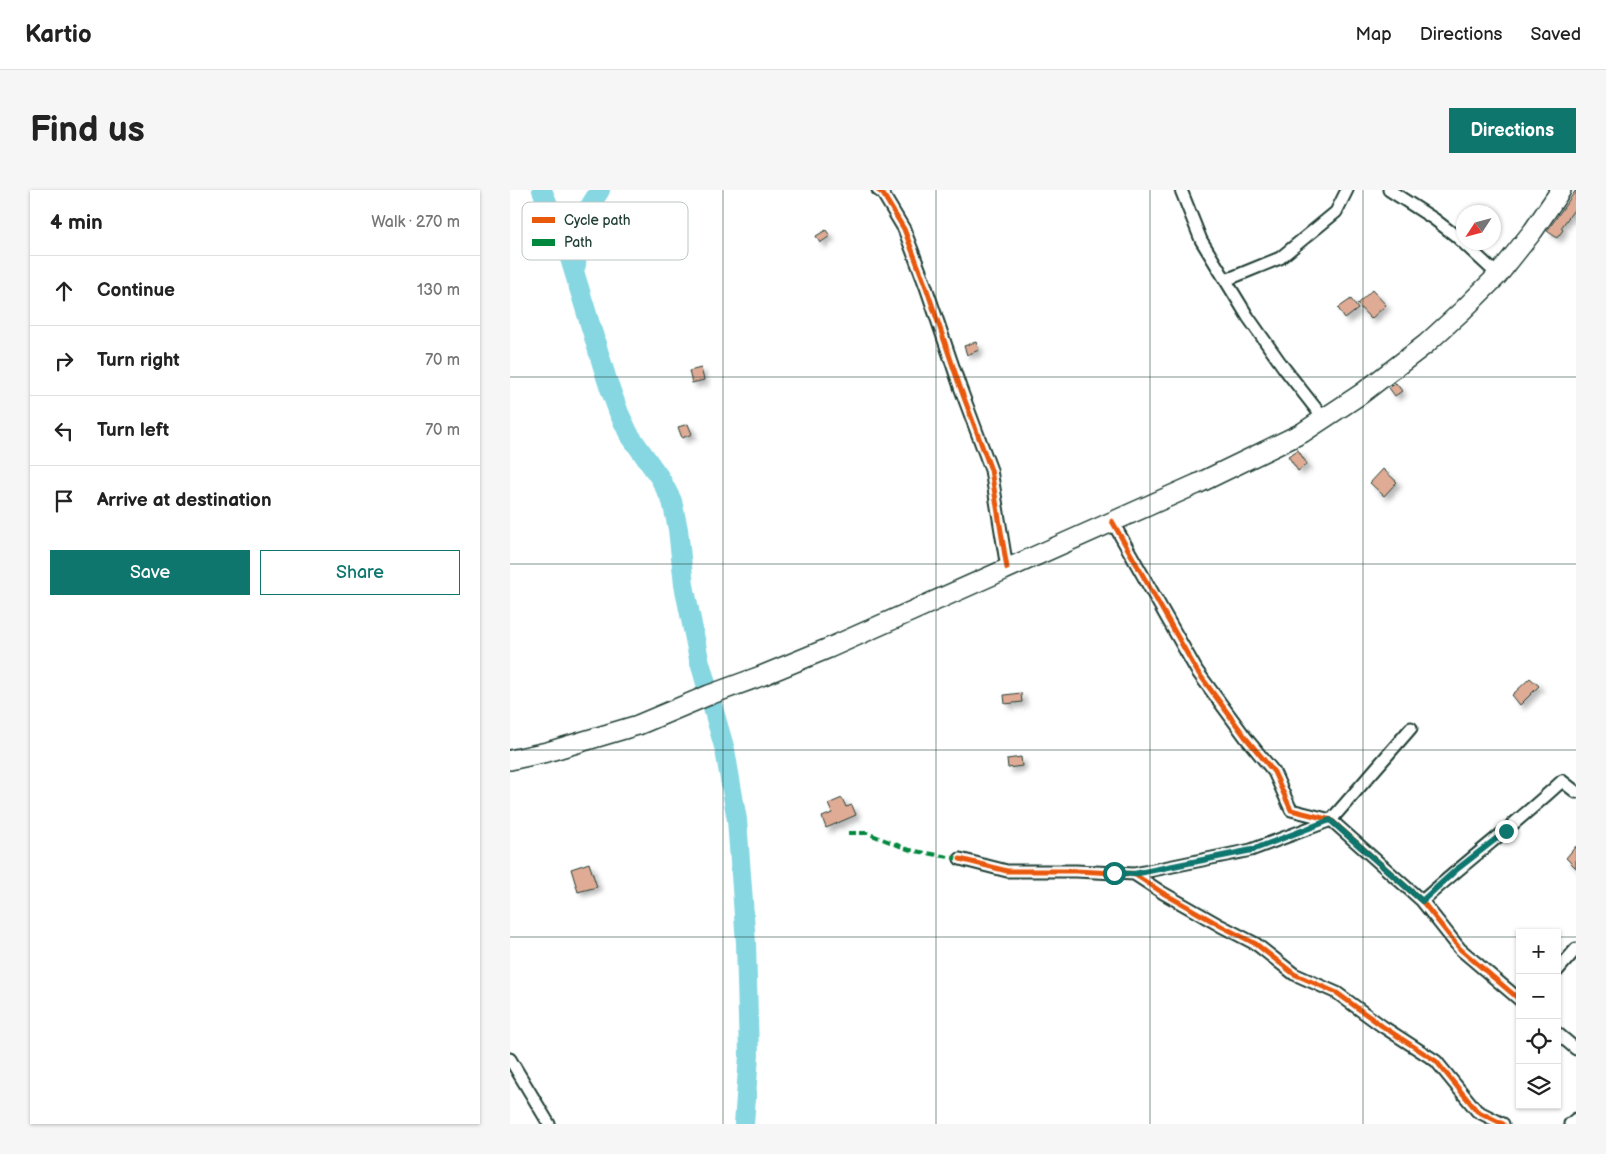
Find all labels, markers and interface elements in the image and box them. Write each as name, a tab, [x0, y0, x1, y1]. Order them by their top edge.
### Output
text: Kartio	[25, 20, 92, 49]
text: Map	[1356, 24, 1392, 45]
text: Directions	[1420, 24, 1502, 45]
text: Saved	[1530, 24, 1581, 45]
button: Directions	[1449, 108, 1576, 153]
text: Find us	[30, 109, 145, 152]
legend	[522, 202, 688, 260]
north arrow	[1456, 205, 1501, 250]
text: 4 min	[50, 210, 103, 235]
text: Cycle path	[564, 212, 631, 229]
text: Walk · 270 m	[371, 213, 460, 232]
text: Path	[564, 234, 592, 251]
icon: ahead	[50, 277, 78, 305]
text: Continue	[97, 279, 175, 302]
text: 130 m	[417, 281, 460, 300]
icon: right	[50, 347, 78, 375]
text: Turn right	[97, 349, 180, 372]
text: 70 m	[425, 351, 460, 370]
icon: left	[50, 417, 78, 445]
text: Turn left	[97, 419, 169, 442]
text: 70 m	[425, 421, 460, 440]
icon: arrive	[50, 487, 78, 515]
text: Arrive at destination	[97, 489, 272, 512]
button: Save	[50, 550, 250, 595]
button: Share	[260, 550, 460, 595]
route end	[1495, 820, 1518, 843]
route start	[1103, 862, 1126, 885]
map controls	[1516, 929, 1561, 1109]
button: +	[1516, 929, 1561, 974]
button: −	[1516, 974, 1561, 1019]
button: locate	[1516, 1019, 1561, 1064]
button: layers	[1516, 1064, 1561, 1109]

